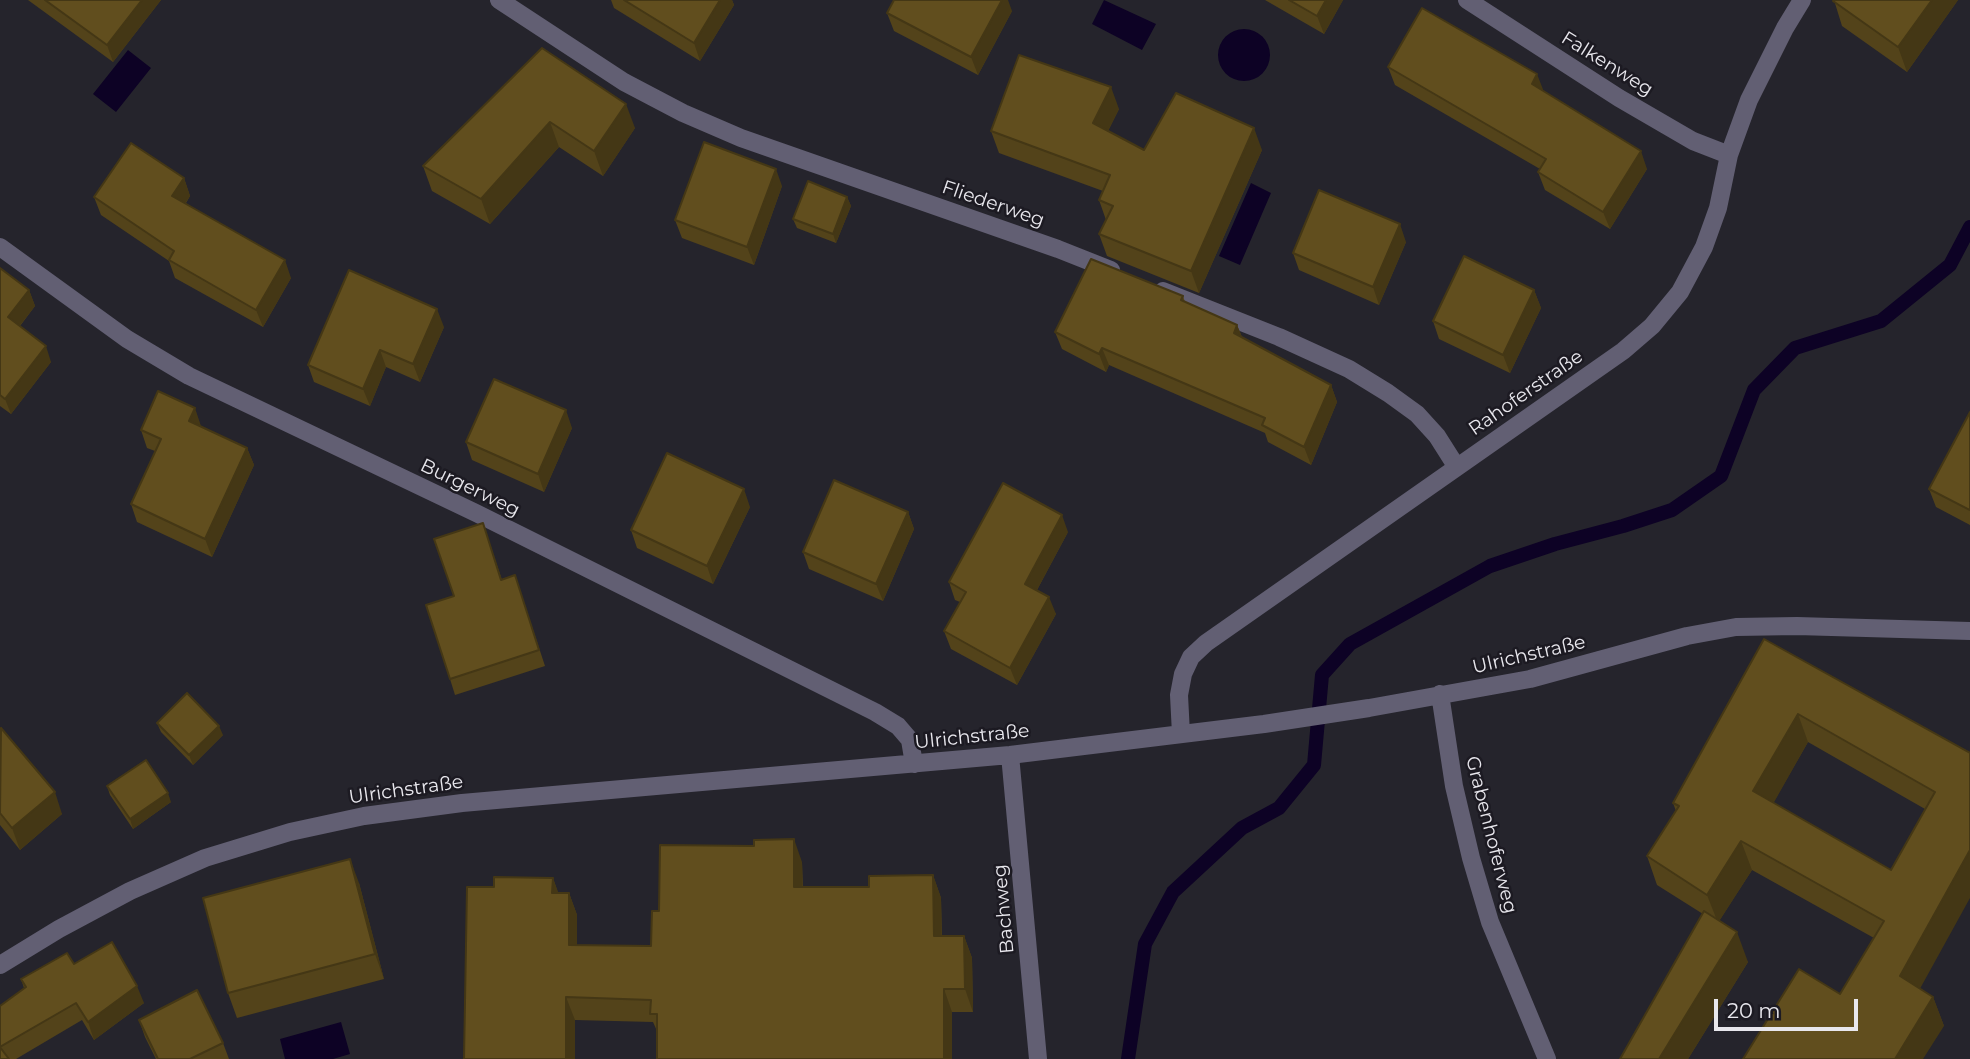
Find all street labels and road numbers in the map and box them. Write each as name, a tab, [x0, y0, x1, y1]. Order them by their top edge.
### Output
street label: Falkenweg	[1557, 27, 1657, 101]
street label: Fliederweg	[939, 176, 1047, 232]
street label: Rahoferstraße	[1465, 345, 1587, 441]
street label: Burgerweg	[417, 454, 523, 522]
street label: Ulrichstraße	[1470, 631, 1588, 679]
street label: Ulrichstraße	[913, 720, 1031, 754]
street label: Grabenhoferweg	[1460, 754, 1522, 916]
street label: Ulrichstraße	[347, 771, 465, 809]
street label: Bachweg	[989, 863, 1019, 955]

